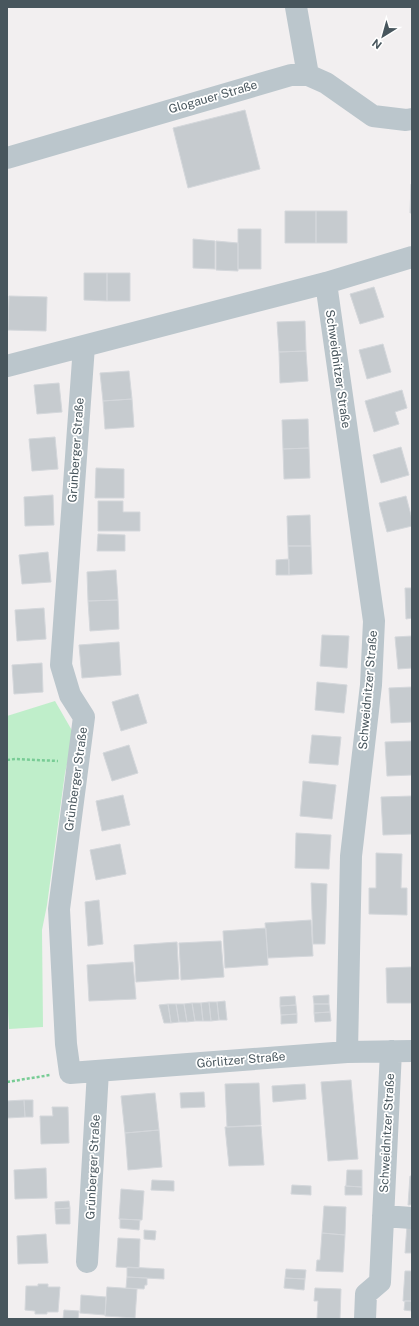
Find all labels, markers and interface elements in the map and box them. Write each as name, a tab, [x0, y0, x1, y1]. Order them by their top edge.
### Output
north arrow	[363, 16, 403, 56]
text: N	[370, 37, 384, 51]
street label: Glogauer Straße	[167, 78, 259, 116]
street label: Schweidnitzer Straße	[323, 309, 353, 429]
street label: Grünberger Straße	[65, 397, 87, 503]
street label: Schweidnitzer Straße	[356, 630, 380, 750]
street label: Grünberger Straße	[62, 726, 90, 832]
street label: Görlitzer Straße	[196, 1049, 286, 1071]
street label: Schweidnitzer Straße	[377, 1073, 397, 1193]
street label: Grünberger Straße	[83, 1114, 103, 1220]

